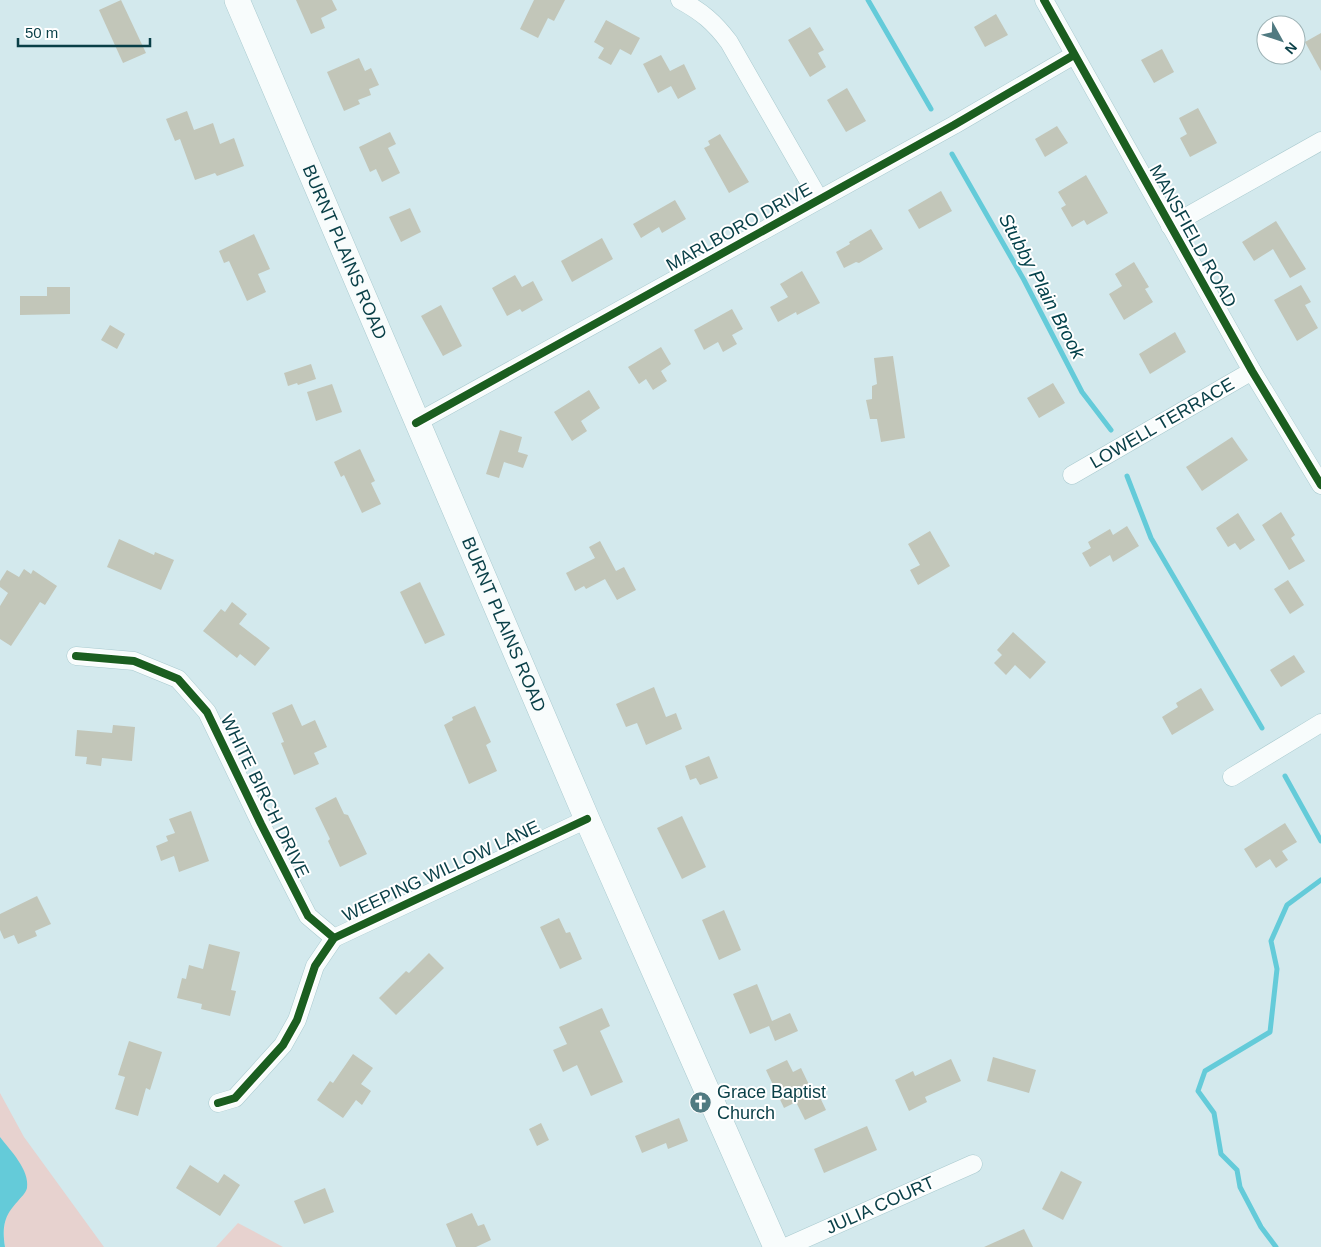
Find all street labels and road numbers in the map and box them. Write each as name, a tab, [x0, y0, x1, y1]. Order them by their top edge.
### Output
street label: MANSFIELD ROAD	[1145, 161, 1241, 311]
street label: BURNT PLAINS ROAD	[299, 162, 391, 342]
street label: MARLBORO DRIVE	[663, 179, 815, 275]
street label: LOWELL TERRACE	[1086, 374, 1238, 472]
street label: BURNT PLAINS ROAD	[458, 534, 550, 715]
street label: WHITE BIRCH DRIVE	[217, 711, 313, 881]
street label: WEEPING WILLOW LANE	[339, 816, 543, 926]
street label: JULIA COURT	[823, 1172, 937, 1238]

